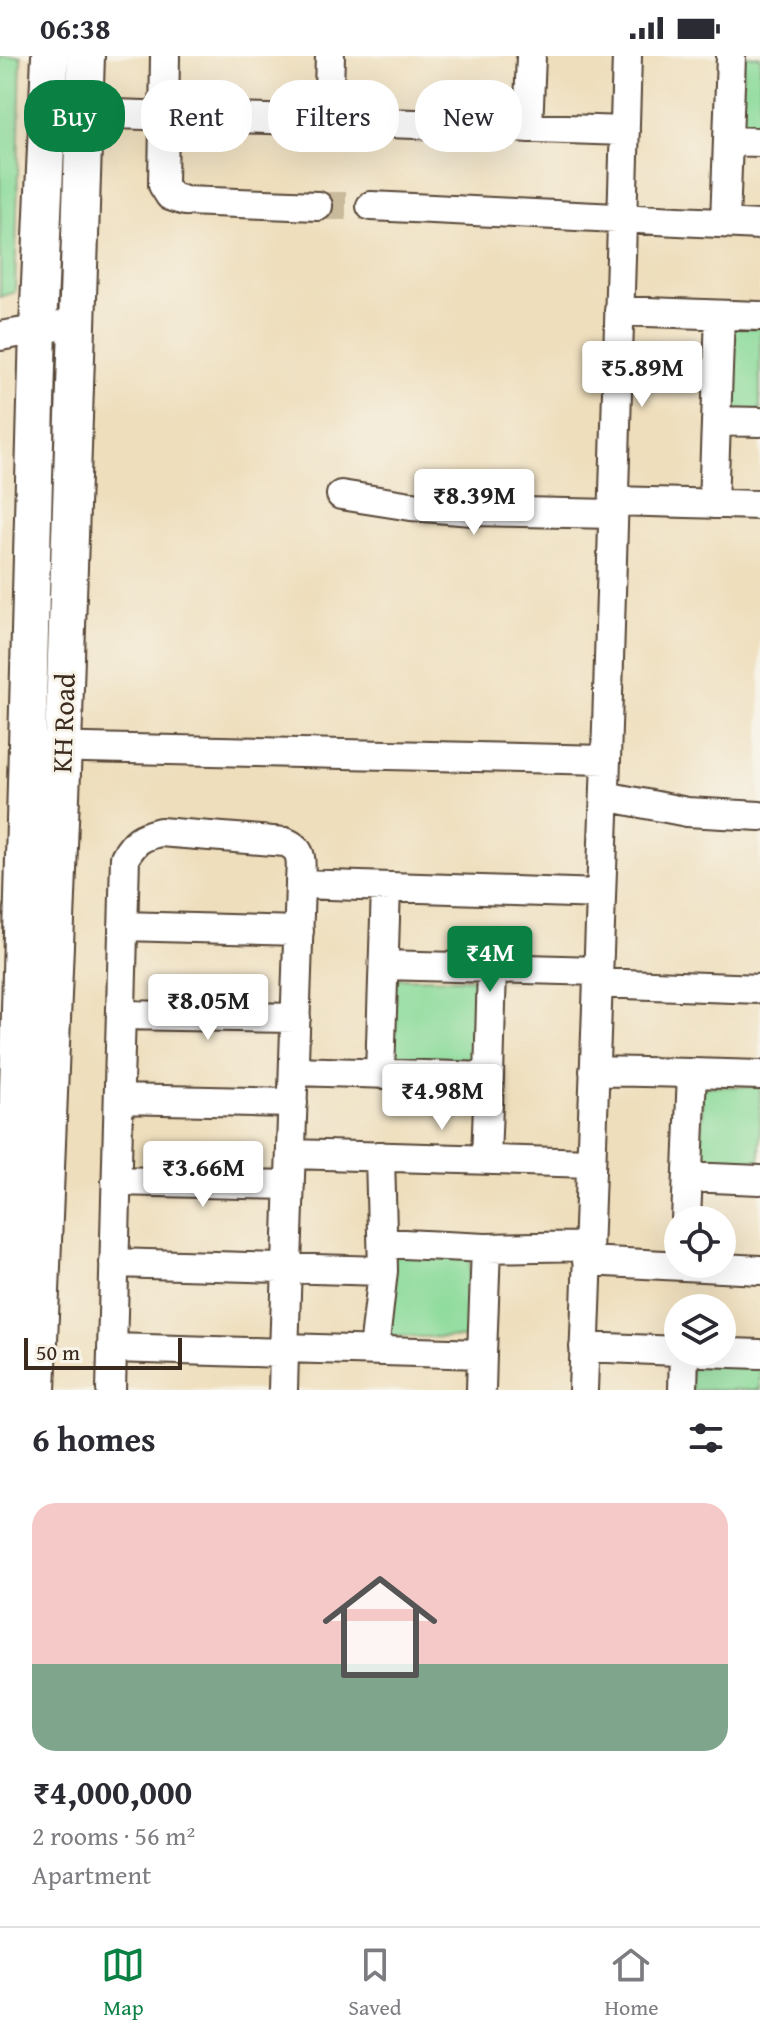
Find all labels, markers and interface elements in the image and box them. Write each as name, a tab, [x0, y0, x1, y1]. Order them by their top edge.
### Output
text: 06:38	[40, 6, 111, 50]
chip: Buy	[24, 80, 125, 152]
chip: Rent	[141, 80, 252, 152]
chip: Filters	[268, 80, 399, 152]
chip: New	[415, 80, 522, 152]
pin: ₹5.89M	[577, 341, 707, 409]
text: ₹5.89M	[600, 347, 684, 386]
pin: ₹8.39M	[409, 469, 539, 537]
text: ₹8.39M	[432, 475, 516, 514]
street label: KH Road	[40, 672, 85, 774]
pin: ₹4M	[451, 926, 529, 994]
text: ₹4M	[465, 932, 515, 971]
pin: ₹8.05M	[143, 974, 273, 1042]
text: ₹8.05M	[166, 980, 250, 1019]
pin: ₹4.98M	[377, 1064, 507, 1132]
text: ₹4.98M	[400, 1070, 484, 1109]
pin: ₹3.66M	[138, 1141, 268, 1209]
text: ₹3.66M	[161, 1147, 245, 1186]
map controls	[664, 1206, 736, 1366]
button: locate	[664, 1206, 736, 1278]
button: layers	[664, 1294, 736, 1366]
scale bar	[24, 1334, 182, 1370]
text: 50 m	[36, 1336, 80, 1368]
text: 6 homes	[32, 1414, 156, 1463]
icon: filters	[684, 1416, 728, 1460]
icon: home	[308, 1555, 452, 1699]
text: ₹4,000,000	[32, 1767, 192, 1816]
text: 2 rooms · 56 m²	[32, 1816, 195, 1855]
text: Apartment	[32, 1855, 151, 1894]
tab: Map	[101, 1943, 145, 2023]
tab: Saved	[348, 1943, 402, 2023]
tab: Home	[604, 1943, 659, 2023]

